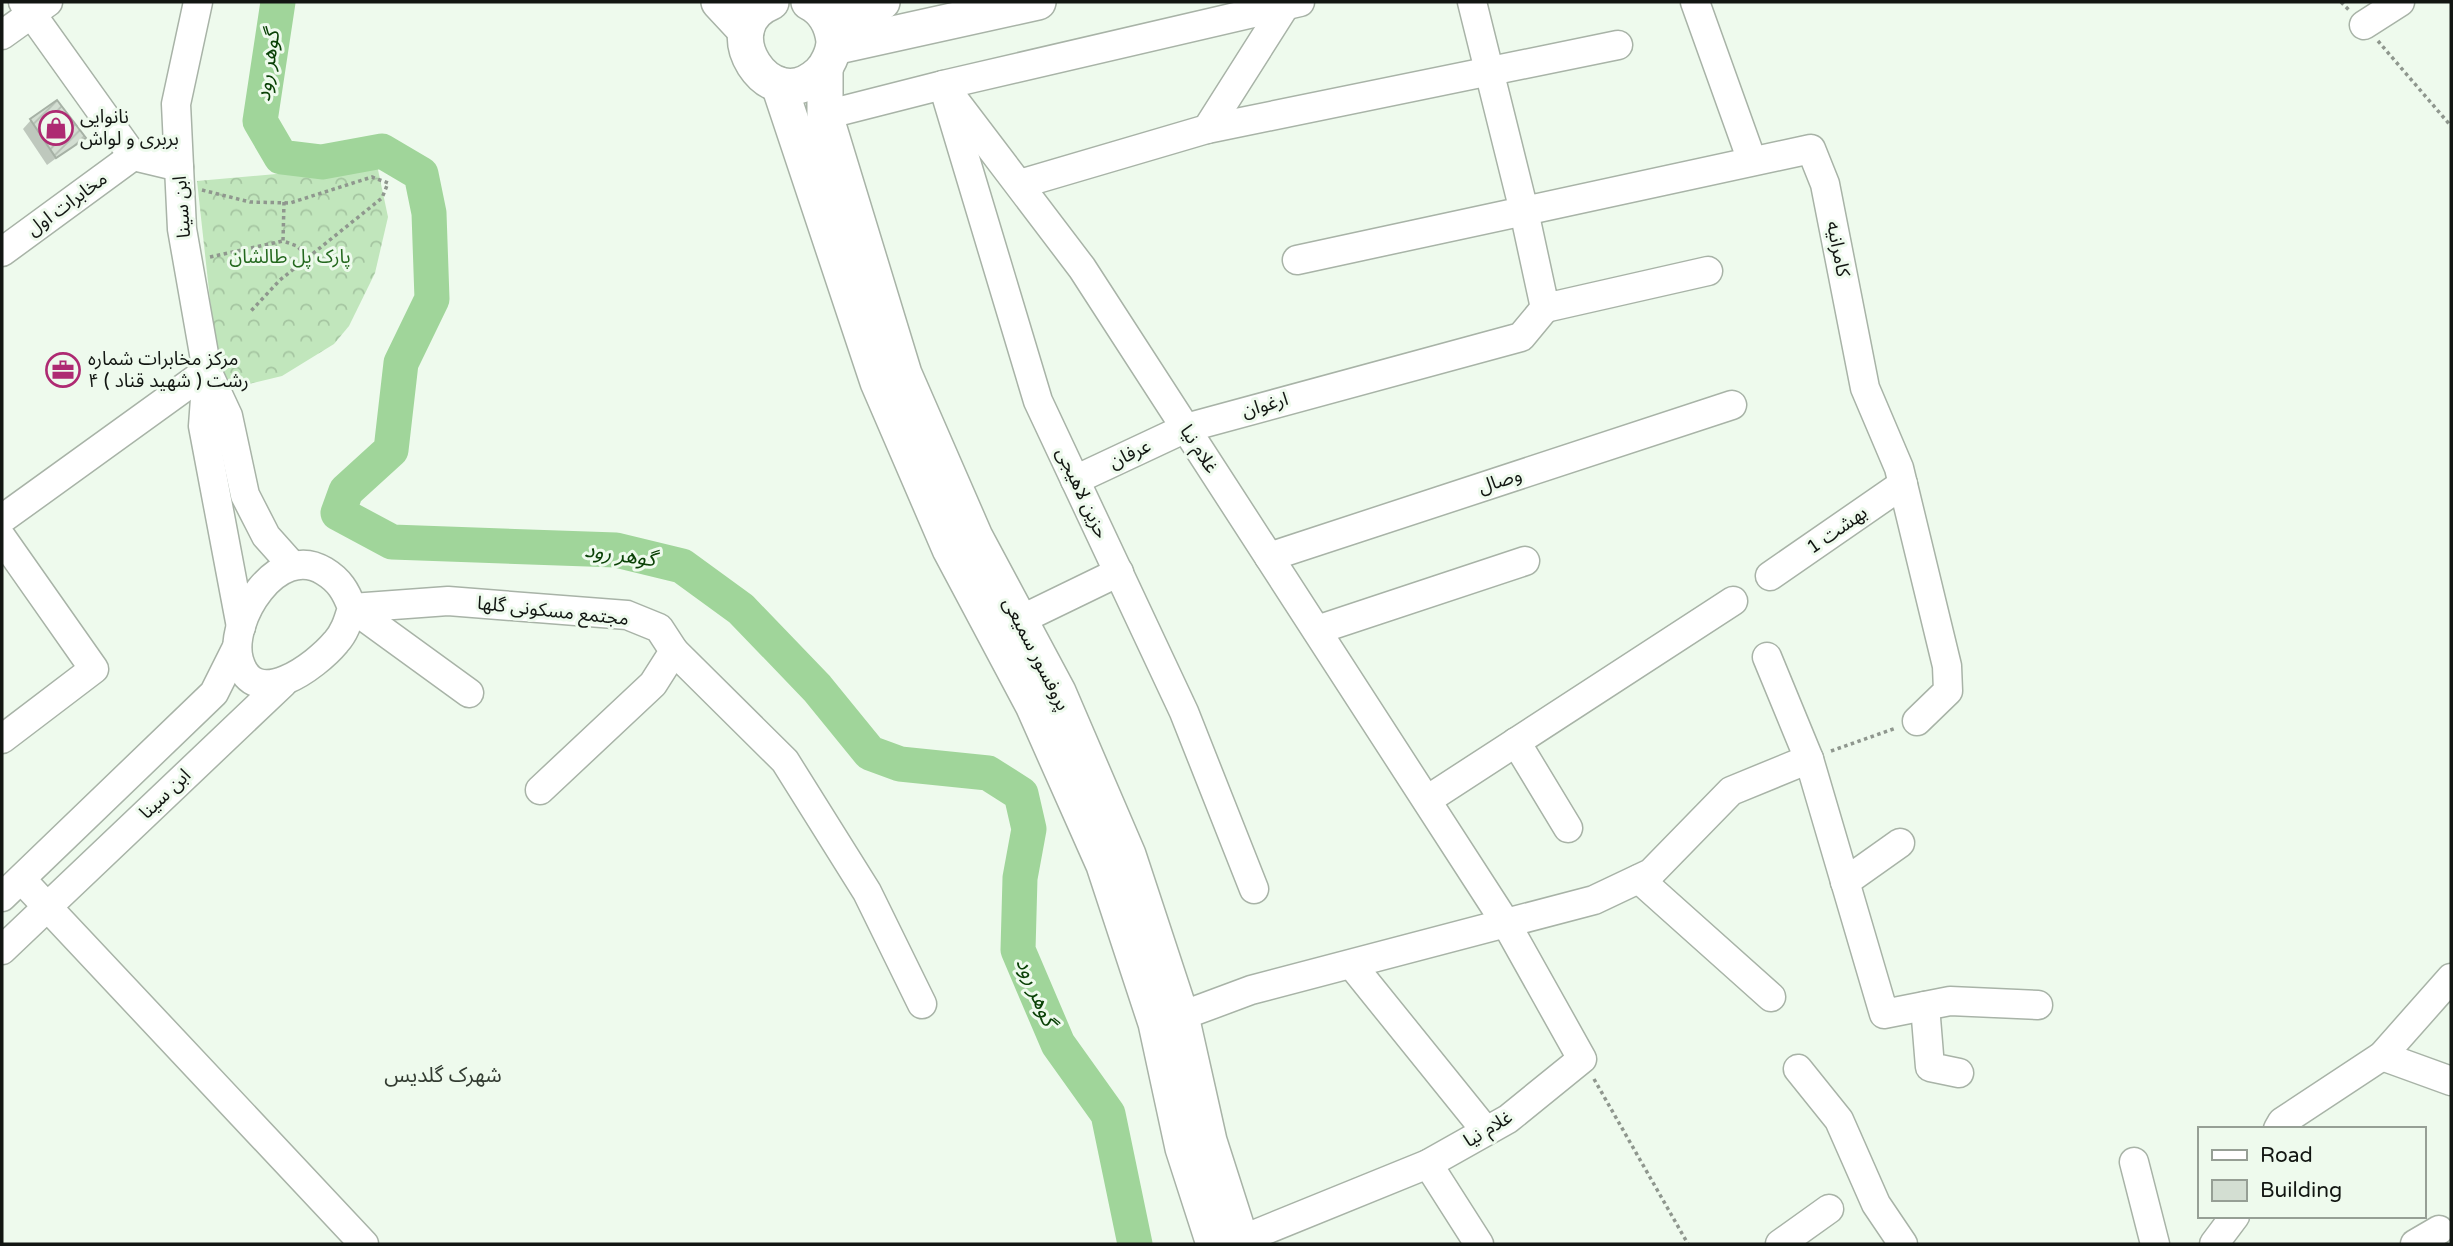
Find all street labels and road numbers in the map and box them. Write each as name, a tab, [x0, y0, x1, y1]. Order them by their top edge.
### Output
street label: مخابرات اول	[22, 167, 112, 241]
street label: ابن سینا	[169, 175, 195, 239]
street label: کامرانیه	[1822, 219, 1854, 280]
street label: ارغوان	[1239, 388, 1291, 422]
street label: غلام نیا	[1173, 421, 1223, 479]
street label: عرفان	[1106, 435, 1154, 473]
street label: حزین لاهیجی	[1051, 444, 1113, 542]
street label: وصال	[1475, 464, 1525, 498]
street label: بهشت 1	[1803, 501, 1871, 559]
street label: مجتمع مسکونی گلها	[476, 592, 630, 633]
street label: پروفسور سمیعی	[997, 594, 1074, 715]
street label: ابن سینا	[135, 764, 195, 824]
street label: غلام نیا	[1460, 1106, 1518, 1155]

